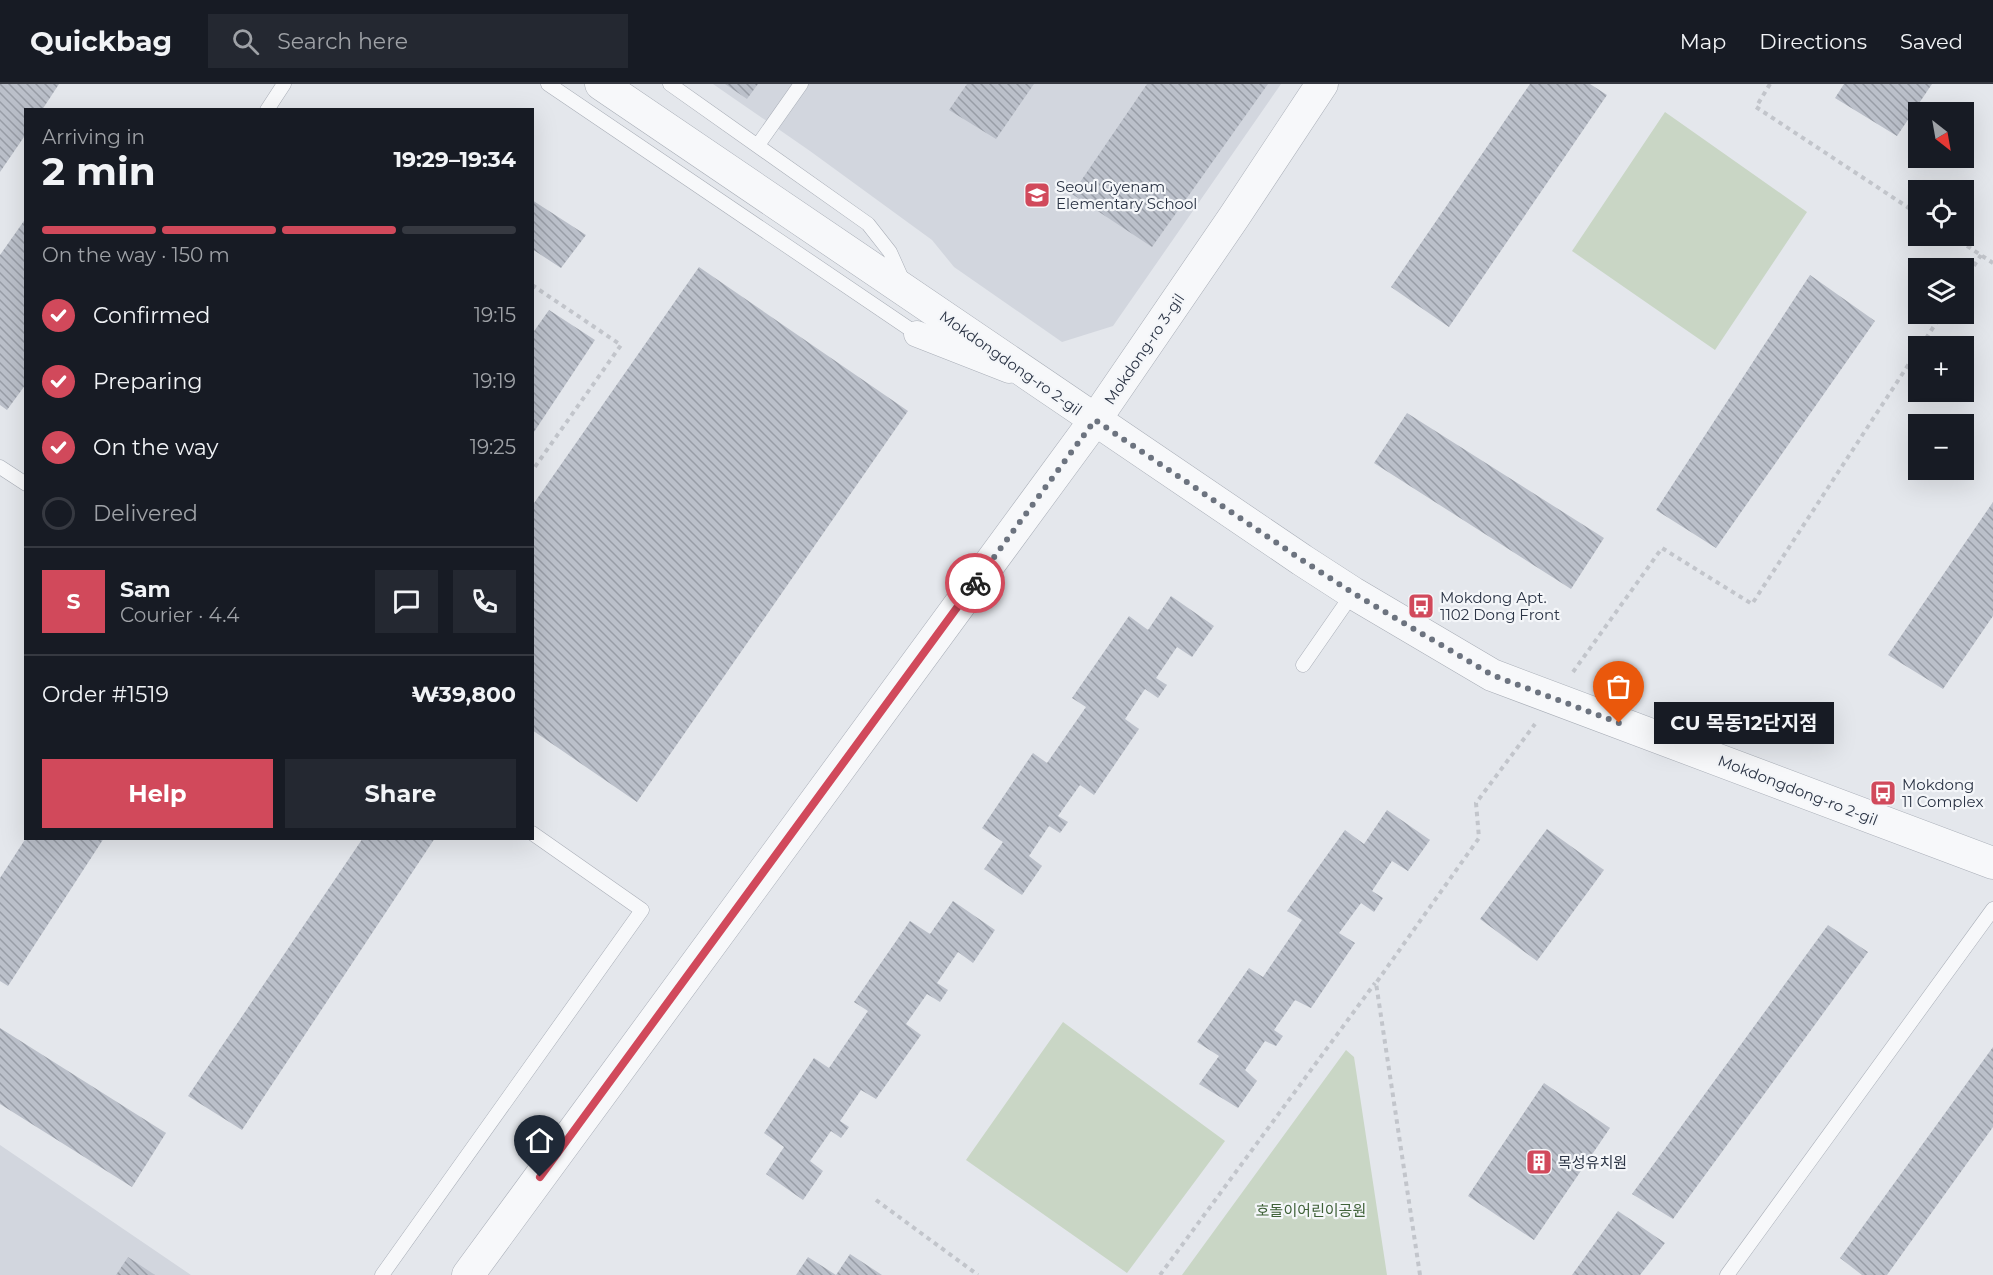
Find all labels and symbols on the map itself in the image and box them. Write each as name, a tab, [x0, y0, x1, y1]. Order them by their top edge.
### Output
north arrow	[1908, 102, 1974, 168]
place label: Seoul Gyenam Elementary School	[1056, 177, 1197, 213]
school or university icon: Seoul Gyenam Elementary School	[1022, 180, 1052, 210]
street label: Mokdong-ro 3-gil	[1100, 290, 1188, 408]
street label: Mokdongdong-ro 2-gil	[936, 306, 1086, 420]
courier	[945, 553, 1005, 613]
place label: Mokdong Apt. 1102 Dong Front	[1440, 588, 1560, 624]
bus stop icon: Mokdong Apt. 1102 Dong Front	[1406, 591, 1436, 621]
pin	[1593, 661, 1644, 723]
callout: CU 목동12단지점	[1655, 702, 1835, 744]
street label: Mokdongdong-ro 2-gil	[1715, 751, 1881, 829]
place label: Mokdong 11 Complex	[1902, 775, 1983, 811]
bus stop icon: Mokdong 11 Complex	[1868, 778, 1898, 808]
pin	[514, 1115, 565, 1177]
building icon: 목성유치원	[1524, 1147, 1554, 1177]
place label: 목성유치원	[1558, 1153, 1627, 1172]
park label: 호돌이어린이공원	[1256, 1201, 1366, 1220]

